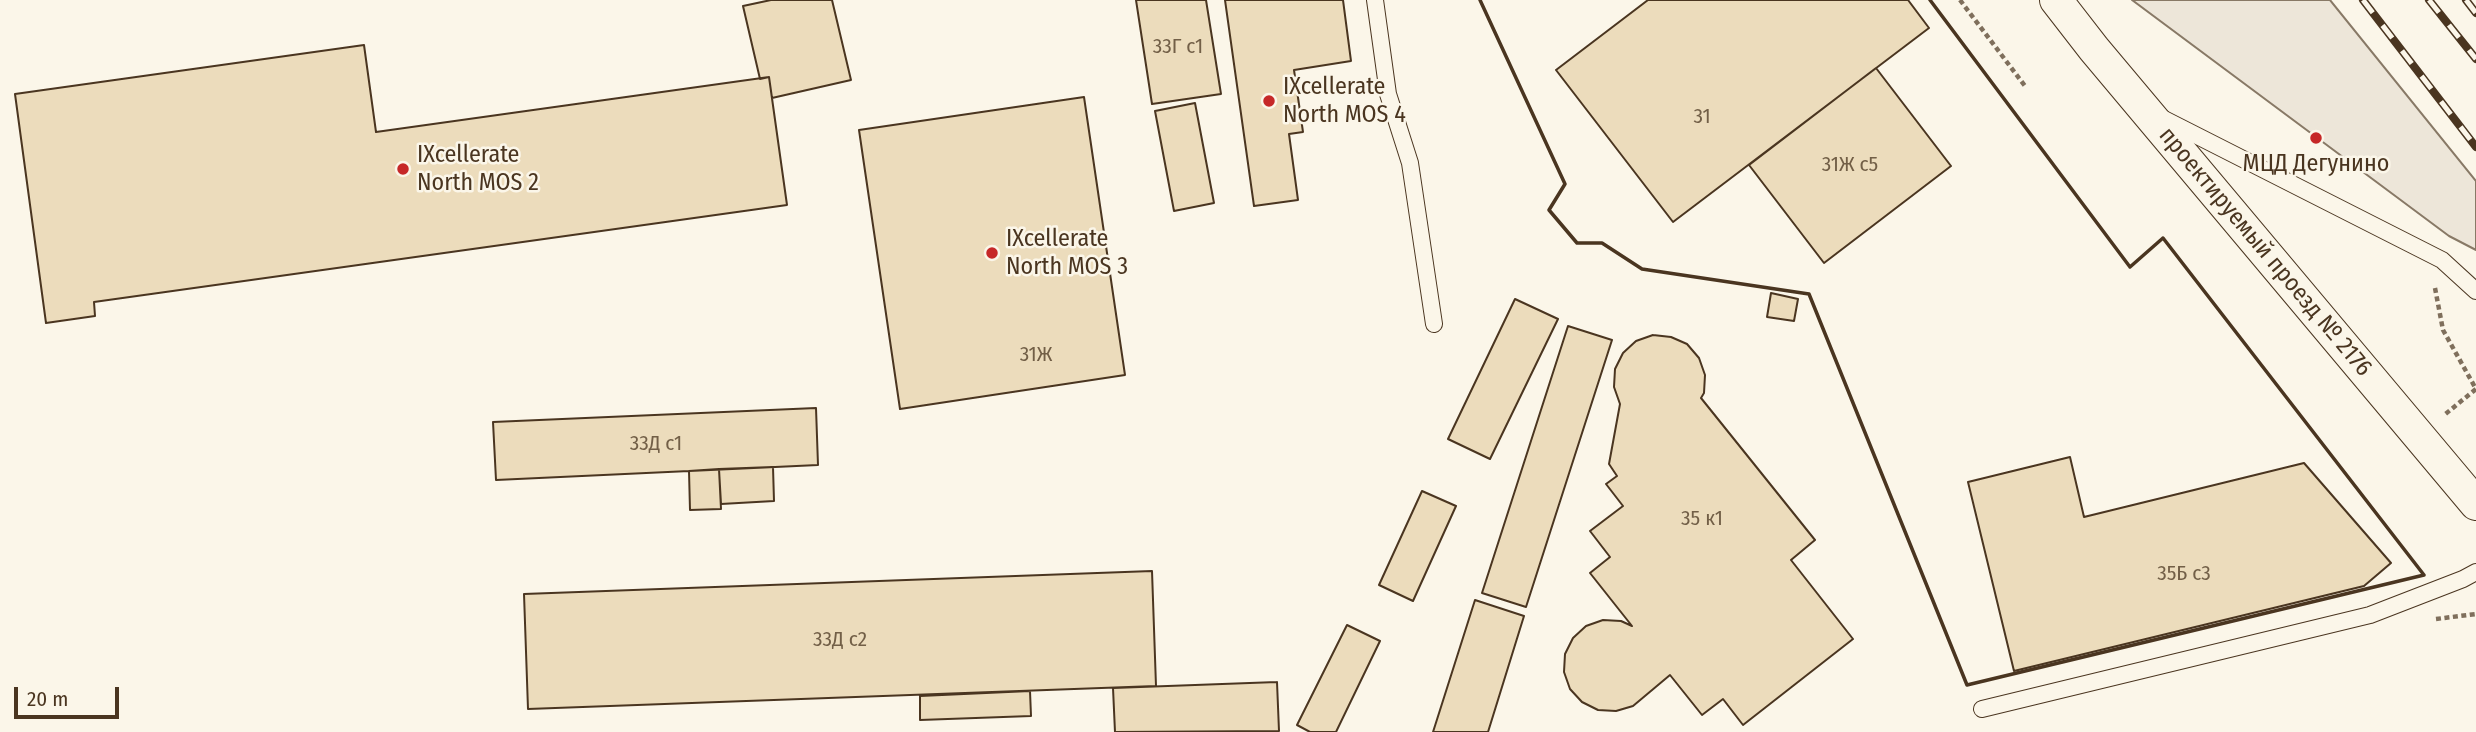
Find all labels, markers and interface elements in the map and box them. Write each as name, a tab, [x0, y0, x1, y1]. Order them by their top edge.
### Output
house number: 33Г с1	[1153, 34, 1203, 60]
place label: IXcellerate North MOS 4	[1283, 73, 1406, 129]
marker: IXcellerate North MOS 4	[1261, 93, 1277, 109]
house number: 31	[1693, 104, 1711, 130]
street label: проектируемый проезд № 2176	[2152, 122, 2378, 382]
marker: МЦД Дегунино	[2308, 130, 2324, 146]
place label: IXcellerate North MOS 2	[417, 141, 539, 197]
place label: МЦД Дегунино	[2243, 150, 2389, 178]
house number: 31Ж с5	[1822, 152, 1878, 178]
marker: IXcellerate North MOS 2	[395, 161, 411, 177]
place label: IXcellerate North MOS 3	[1006, 225, 1128, 281]
marker: IXcellerate North MOS 3	[984, 245, 1000, 261]
house number: 31Ж	[1020, 342, 1052, 368]
house number: 33Д с1	[630, 431, 682, 457]
house number: 35 к1	[1681, 506, 1723, 532]
house number: 35Б с3	[2157, 561, 2211, 587]
house number: 33Д с2	[813, 627, 867, 653]
scale bar	[18, 672, 122, 716]
text: 20 m	[27, 686, 68, 712]

